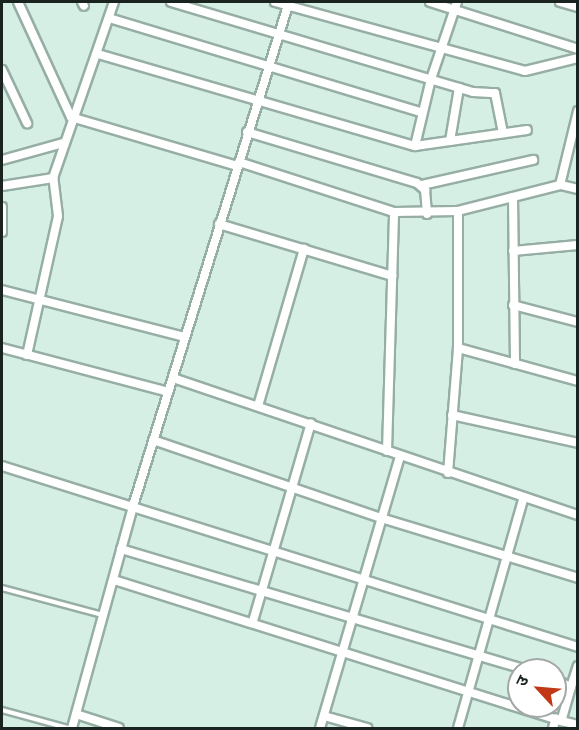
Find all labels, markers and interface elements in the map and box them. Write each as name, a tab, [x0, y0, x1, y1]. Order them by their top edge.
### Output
north arrow	[507, 658, 567, 718]
text: उ	[511, 672, 534, 690]

